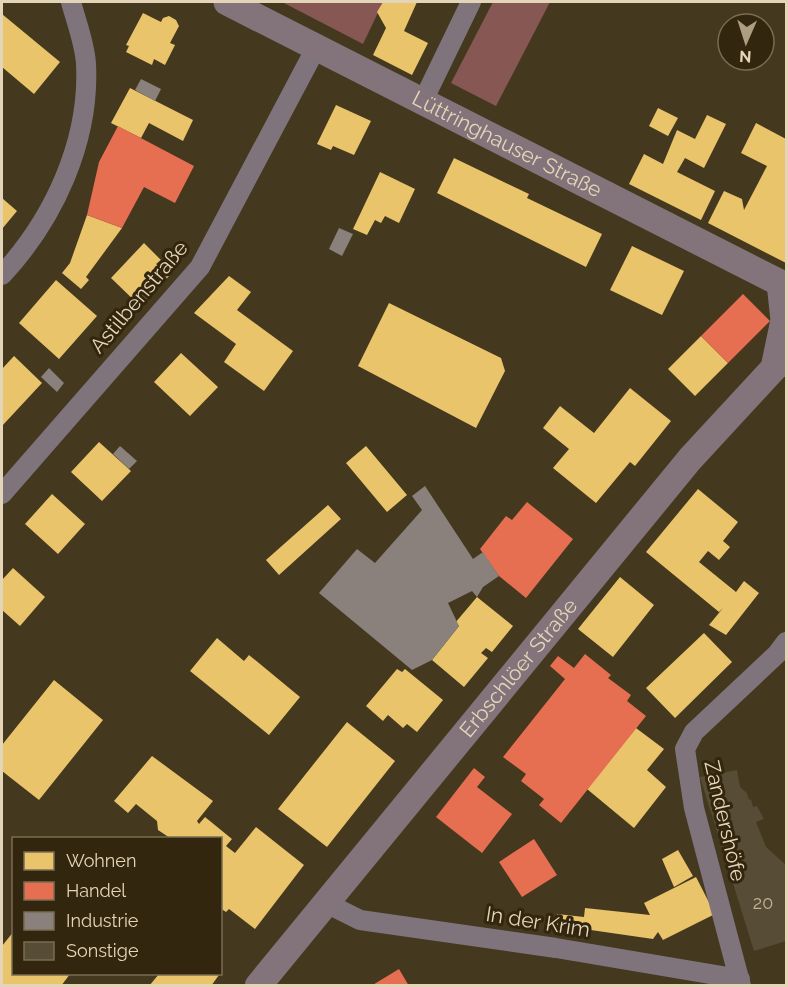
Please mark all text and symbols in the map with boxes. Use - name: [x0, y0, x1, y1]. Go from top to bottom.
- north arrow: [716, 12, 776, 72]
- text: N: [739, 47, 752, 66]
- street label: Lüttringhauser Straße: [408, 85, 606, 202]
- street label: Astilbenstraße: [84, 235, 193, 358]
- street label: Erbschlöer Straße: [454, 593, 582, 742]
- street label: Zandershöfe: [699, 758, 752, 884]
- legend: [12, 837, 222, 975]
- text: Wohnen: [66, 850, 136, 871]
- text: Handel: [66, 880, 126, 901]
- house number: 20: [753, 892, 773, 913]
- street label: In der Krim: [484, 901, 592, 942]
- text: Industrie: [66, 910, 139, 931]
- text: Sonstige: [66, 940, 139, 961]

